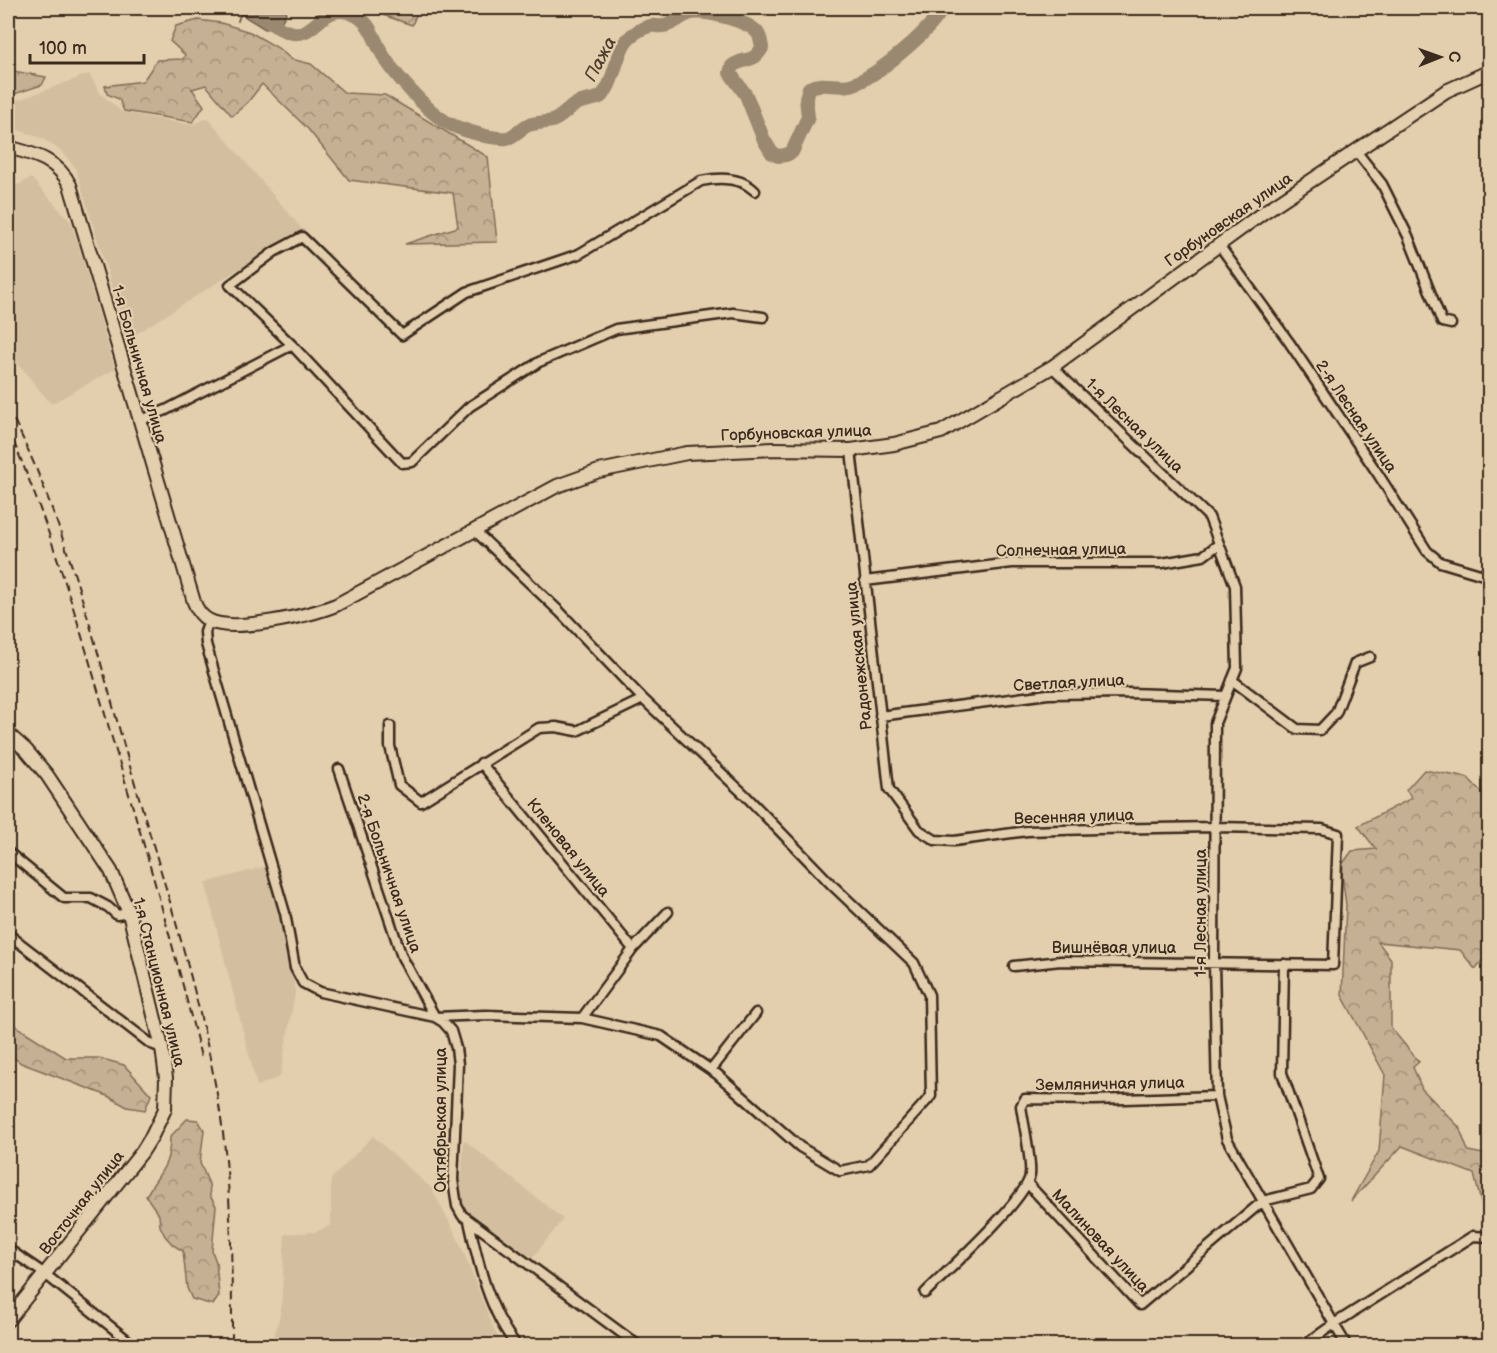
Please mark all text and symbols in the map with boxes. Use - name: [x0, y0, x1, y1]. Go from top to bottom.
- scale bar: [30, 27, 144, 65]
- north arrow: [1410, 27, 1470, 87]
- water label: Пажа: [580, 33, 621, 85]
- text: 100 m: [39, 38, 87, 59]
- text: С: [1444, 51, 1463, 62]
- street label: Горбуновская улица: [1162, 169, 1297, 271]
- street label: 1-я Больничная улица: [107, 283, 170, 446]
- street label: 2-я Лесная улица: [1311, 357, 1401, 477]
- street label: 1-я Лесная улица: [1081, 375, 1187, 478]
- street label: Горбуновская улица: [720, 421, 872, 446]
- street label: Солнечная улица: [996, 540, 1127, 561]
- street label: Радонежская улица: [842, 580, 877, 731]
- street label: Светлая улица: [1013, 671, 1126, 696]
- street label: 2-я Больничная улица: [352, 791, 425, 956]
- street label: Кленовая улица: [522, 795, 614, 901]
- street label: Весенняя улица: [1014, 806, 1135, 829]
- street label: 1-я Лесная улица: [1192, 848, 1211, 977]
- street label: 1-я Станционная улица: [128, 896, 189, 1069]
- street label: Вишнёвая улица: [1052, 939, 1177, 958]
- street label: Октябрьская улица: [432, 1047, 451, 1193]
- street label: Земляничная улица: [1035, 1074, 1185, 1095]
- street label: Восточная улица: [36, 1147, 129, 1258]
- street label: Малиновая улица: [1047, 1186, 1153, 1297]

